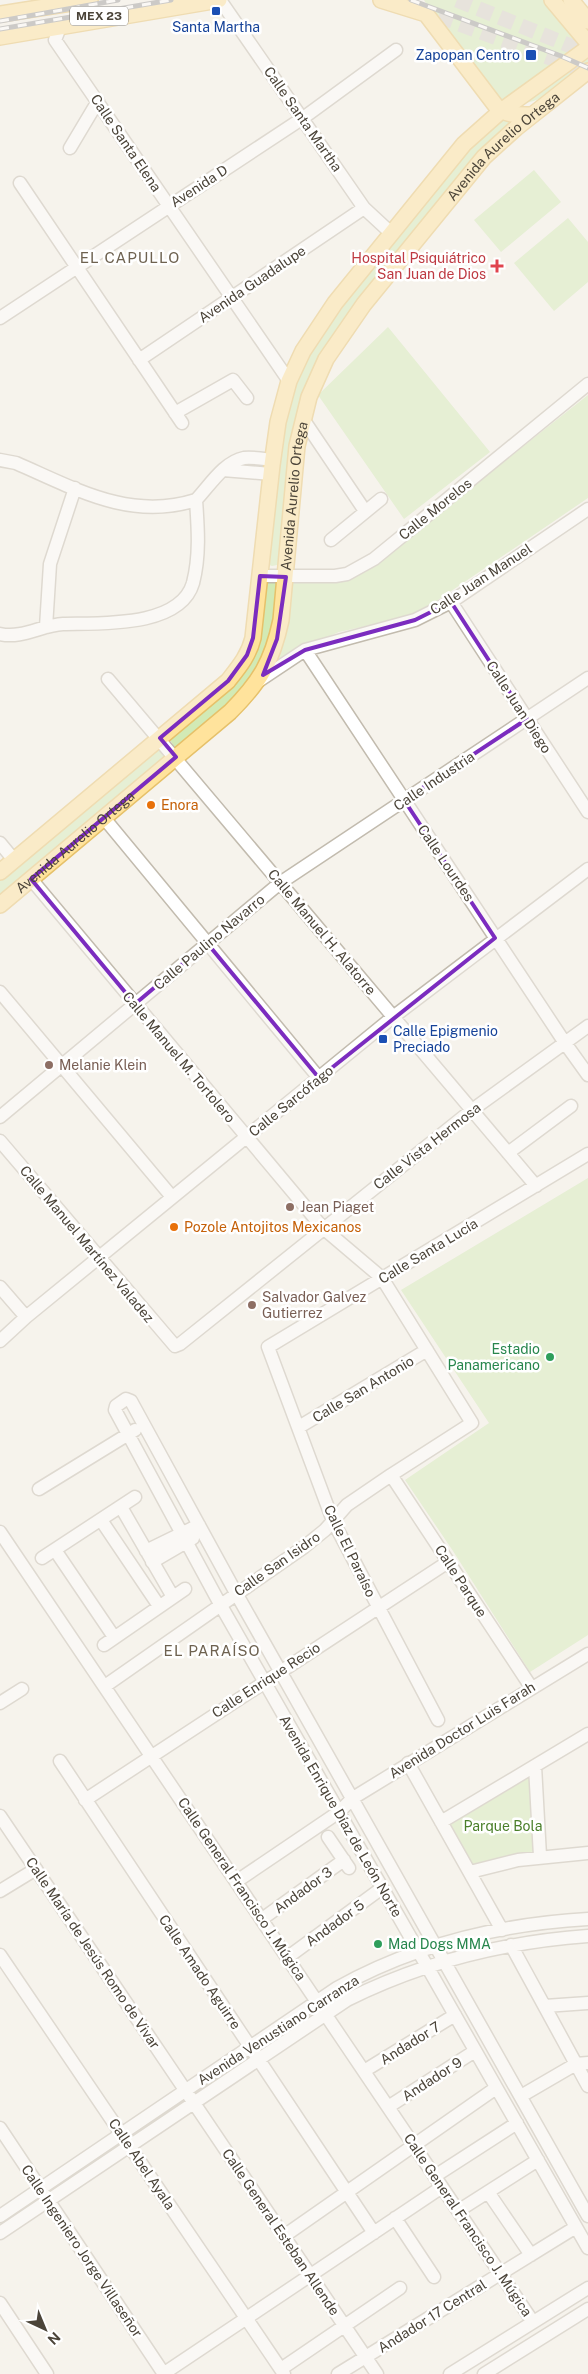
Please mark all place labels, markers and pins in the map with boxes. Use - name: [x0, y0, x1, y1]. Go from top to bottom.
- marker: Santa Martha: [210, 5, 222, 17]
- place label: Santa Martha: [172, 19, 260, 35]
- place label: Zapopan Centro: [415, 47, 520, 63]
- marker: Zapopan Centro: [524, 48, 538, 62]
- place label: Hospital Psiquiátrico San Juan de Dios: [351, 250, 486, 282]
- marker: Hospital Psiquiátrico San Juan de Dios: [490, 259, 504, 273]
- place label: Enora: [161, 797, 198, 813]
- marker: Enora: [145, 799, 157, 811]
- place label: Calle Epigmenio Preciado: [393, 1023, 498, 1055]
- marker: Calle Epigmenio Preciado: [377, 1033, 389, 1045]
- place label: Melanie Klein: [59, 1057, 147, 1073]
- marker: Melanie Klein: [43, 1059, 55, 1071]
- place label: Jean Piaget: [300, 1199, 374, 1215]
- marker: Jean Piaget: [284, 1201, 296, 1213]
- place label: Pozole Antojitos Mexicanos: [184, 1219, 361, 1235]
- marker: Pozole Antojitos Mexicanos: [168, 1221, 180, 1233]
- place label: Salvador Galvez Gutierrez: [262, 1289, 366, 1321]
- marker: Salvador Galvez Gutierrez: [246, 1299, 258, 1311]
- place label: Estadio Panamericano: [447, 1341, 540, 1373]
- marker: Estadio Panamericano: [544, 1351, 556, 1363]
- place label: Mad Dogs MMA: [388, 1936, 491, 1952]
- marker: Mad Dogs MMA: [372, 1938, 384, 1950]

